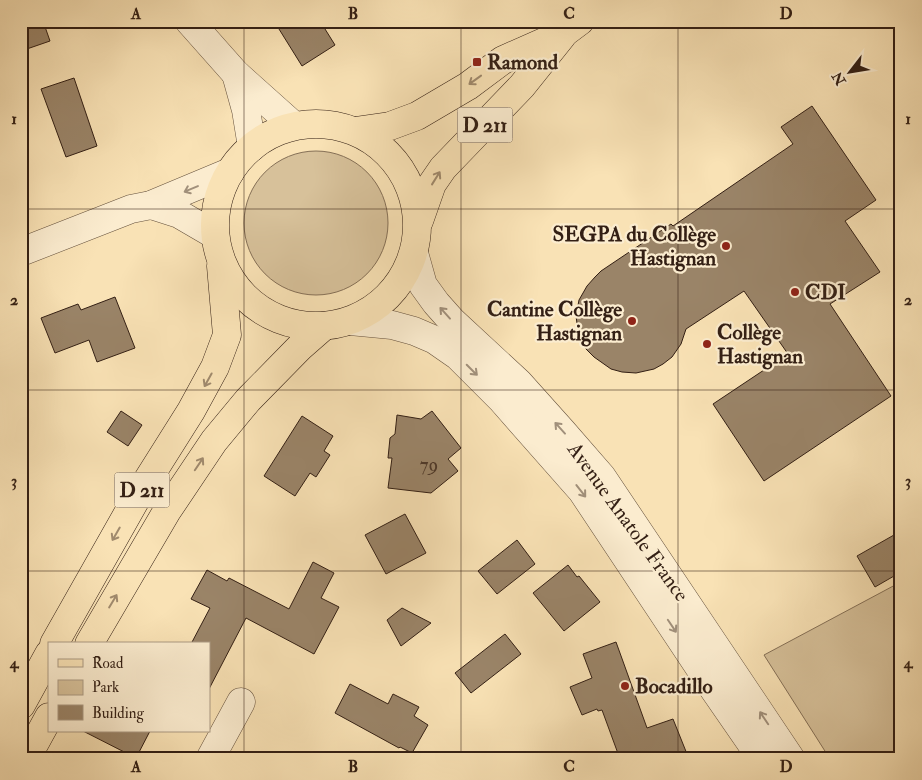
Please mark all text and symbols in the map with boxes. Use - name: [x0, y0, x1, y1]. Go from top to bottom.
- text: A: [130, 4, 142, 24]
- text: B: [348, 4, 358, 24]
- text: C: [563, 4, 575, 24]
- text: D: [779, 4, 793, 24]
- north arrow: [824, 48, 874, 98]
- place label: Ramond: [487, 49, 559, 76]
- marker: Ramond: [471, 56, 483, 68]
- text: N: [829, 68, 850, 89]
- one-way arrow: [468, 75, 482, 85]
- road number: D 211: [458, 108, 512, 142]
- text: 1: [11, 109, 17, 129]
- text: 1: [905, 109, 911, 129]
- one-way arrow: [431, 172, 441, 186]
- one-way arrow: [184, 184, 199, 194]
- place label: SEGPA du Collège Hastignan: [553, 221, 716, 272]
- marker: SEGPA du Collège Hastignan: [720, 240, 732, 252]
- place label: CDI: [805, 279, 846, 306]
- marker: CDI: [789, 286, 801, 298]
- text: 2: [10, 290, 18, 310]
- text: 2: [904, 290, 912, 310]
- place label: Cantine Collège Hastignan: [487, 296, 622, 347]
- one-way arrow: [439, 307, 451, 320]
- marker: Cantine Collège Hastignan: [626, 315, 638, 327]
- place label: Collège Hastignan: [717, 319, 803, 370]
- marker: Collège Hastignan: [701, 338, 713, 350]
- one-way arrow: [466, 364, 479, 376]
- one-way arrow: [203, 372, 213, 386]
- one-way arrow: [554, 422, 565, 435]
- street label: Avenue Anatole France: [561, 436, 695, 607]
- house number: 79: [420, 453, 438, 477]
- one-way arrow: [194, 457, 204, 471]
- text: 3: [11, 471, 17, 491]
- text: 3: [905, 471, 911, 491]
- road number: D 211: [114, 472, 170, 508]
- one-way arrow: [576, 484, 586, 498]
- one-way arrow: [111, 526, 120, 541]
- one-way arrow: [108, 595, 118, 609]
- one-way arrow: [667, 618, 677, 632]
- legend: [48, 642, 210, 732]
- text: 4: [9, 653, 20, 673]
- text: 4: [903, 653, 914, 673]
- text: Road: [92, 654, 124, 673]
- place label: Bocadillo: [635, 673, 713, 700]
- text: Park: [92, 678, 119, 697]
- marker: Bocadillo: [619, 680, 631, 692]
- text: Building: [92, 704, 144, 723]
- one-way arrow: [759, 711, 769, 725]
- text: A: [130, 757, 142, 777]
- text: B: [348, 757, 358, 777]
- text: C: [563, 757, 575, 777]
- text: D: [779, 757, 793, 777]

